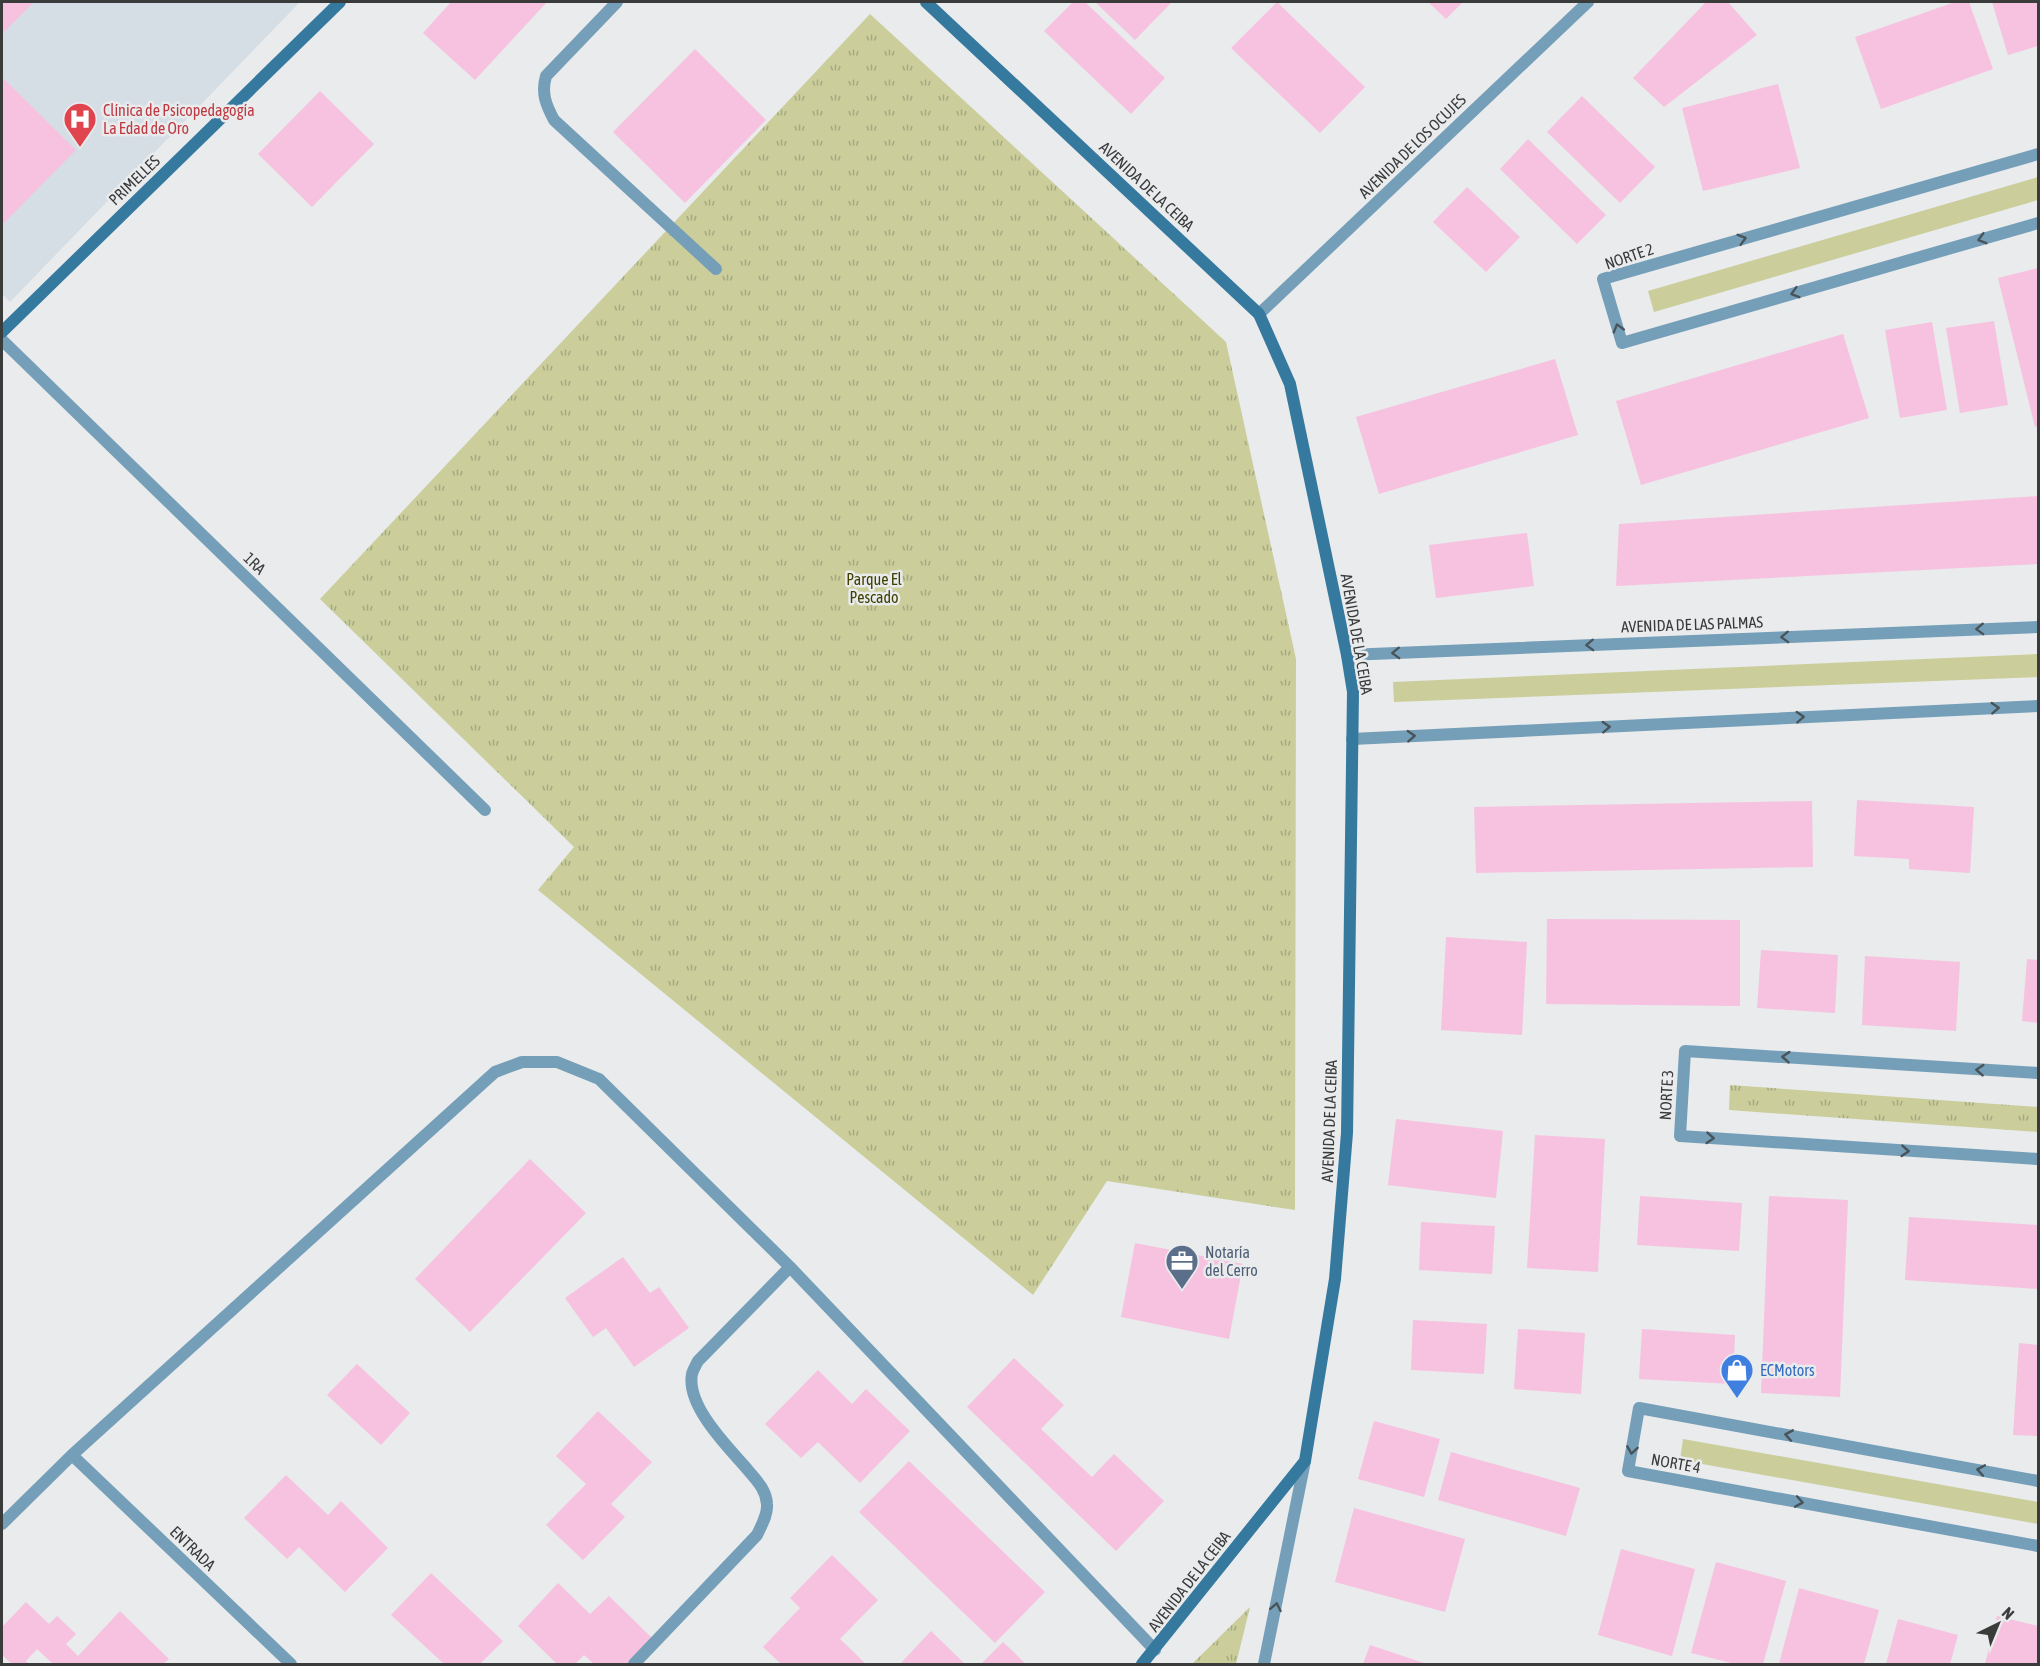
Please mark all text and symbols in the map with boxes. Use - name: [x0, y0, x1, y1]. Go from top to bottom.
- street label: AVENIDA DE LOS OCUJES: [1355, 90, 1469, 202]
- hospital icon: Clínica de Psicopedagogía La Edad de Oro: [62, 101, 98, 148]
- place label: Clínica de Psicopedagogía La Edad de Oro: [103, 101, 255, 137]
- street label: AVENIDA DE LA CEIBA: [1096, 138, 1198, 234]
- street label: PRIMELLES: [105, 151, 163, 208]
- one-way arrow: [1977, 232, 1988, 244]
- one-way arrow: [1736, 234, 1746, 246]
- street label: NORTE 2: [1602, 239, 1656, 273]
- one-way arrow: [1790, 286, 1801, 298]
- one-way arrow: [1613, 323, 1625, 334]
- street label: 1RA: [240, 548, 270, 578]
- park label: Parque El Pescado: [846, 570, 903, 606]
- street label: AVENIDA DE LA CEIBA: [1338, 572, 1377, 696]
- street label: AVENIDA DE LAS PALMAS: [1621, 613, 1764, 635]
- one-way arrow: [1976, 623, 1985, 636]
- one-way arrow: [1781, 631, 1790, 644]
- one-way arrow: [1586, 639, 1595, 651]
- one-way arrow: [1391, 646, 1400, 659]
- one-way arrow: [1991, 702, 2000, 715]
- one-way arrow: [1796, 711, 1805, 724]
- one-way arrow: [1601, 720, 1610, 733]
- one-way arrow: [1406, 729, 1415, 742]
- one-way arrow: [1781, 1051, 1790, 1064]
- street label: AVENIDA DE LA CEIBA: [1318, 1059, 1340, 1182]
- one-way arrow: [1976, 1063, 1985, 1076]
- street label: NORTE 3: [1656, 1069, 1676, 1121]
- one-way arrow: [1706, 1132, 1715, 1145]
- one-way arrow: [1900, 1144, 1909, 1157]
- office icon: Notaría del Cerro: [1164, 1243, 1200, 1290]
- place label: Notaría del Cerro: [1205, 1243, 1258, 1279]
- shop icon: ECMotors: [1719, 1352, 1755, 1399]
- place label: ECMotors: [1760, 1361, 1815, 1379]
- one-way arrow: [1784, 1429, 1794, 1442]
- one-way arrow: [1626, 1445, 1638, 1454]
- street label: NORTE 4: [1650, 1450, 1702, 1476]
- one-way arrow: [1976, 1464, 1986, 1477]
- one-way arrow: [1793, 1495, 1803, 1508]
- street label: ENTRADA: [167, 1522, 219, 1574]
- street label: AVENIDA DE LA CEIBA: [1144, 1527, 1234, 1635]
- north arrow: [1968, 1594, 2028, 1654]
- one-way arrow: [1268, 1602, 1281, 1612]
- text: N: [1999, 1603, 2018, 1623]

